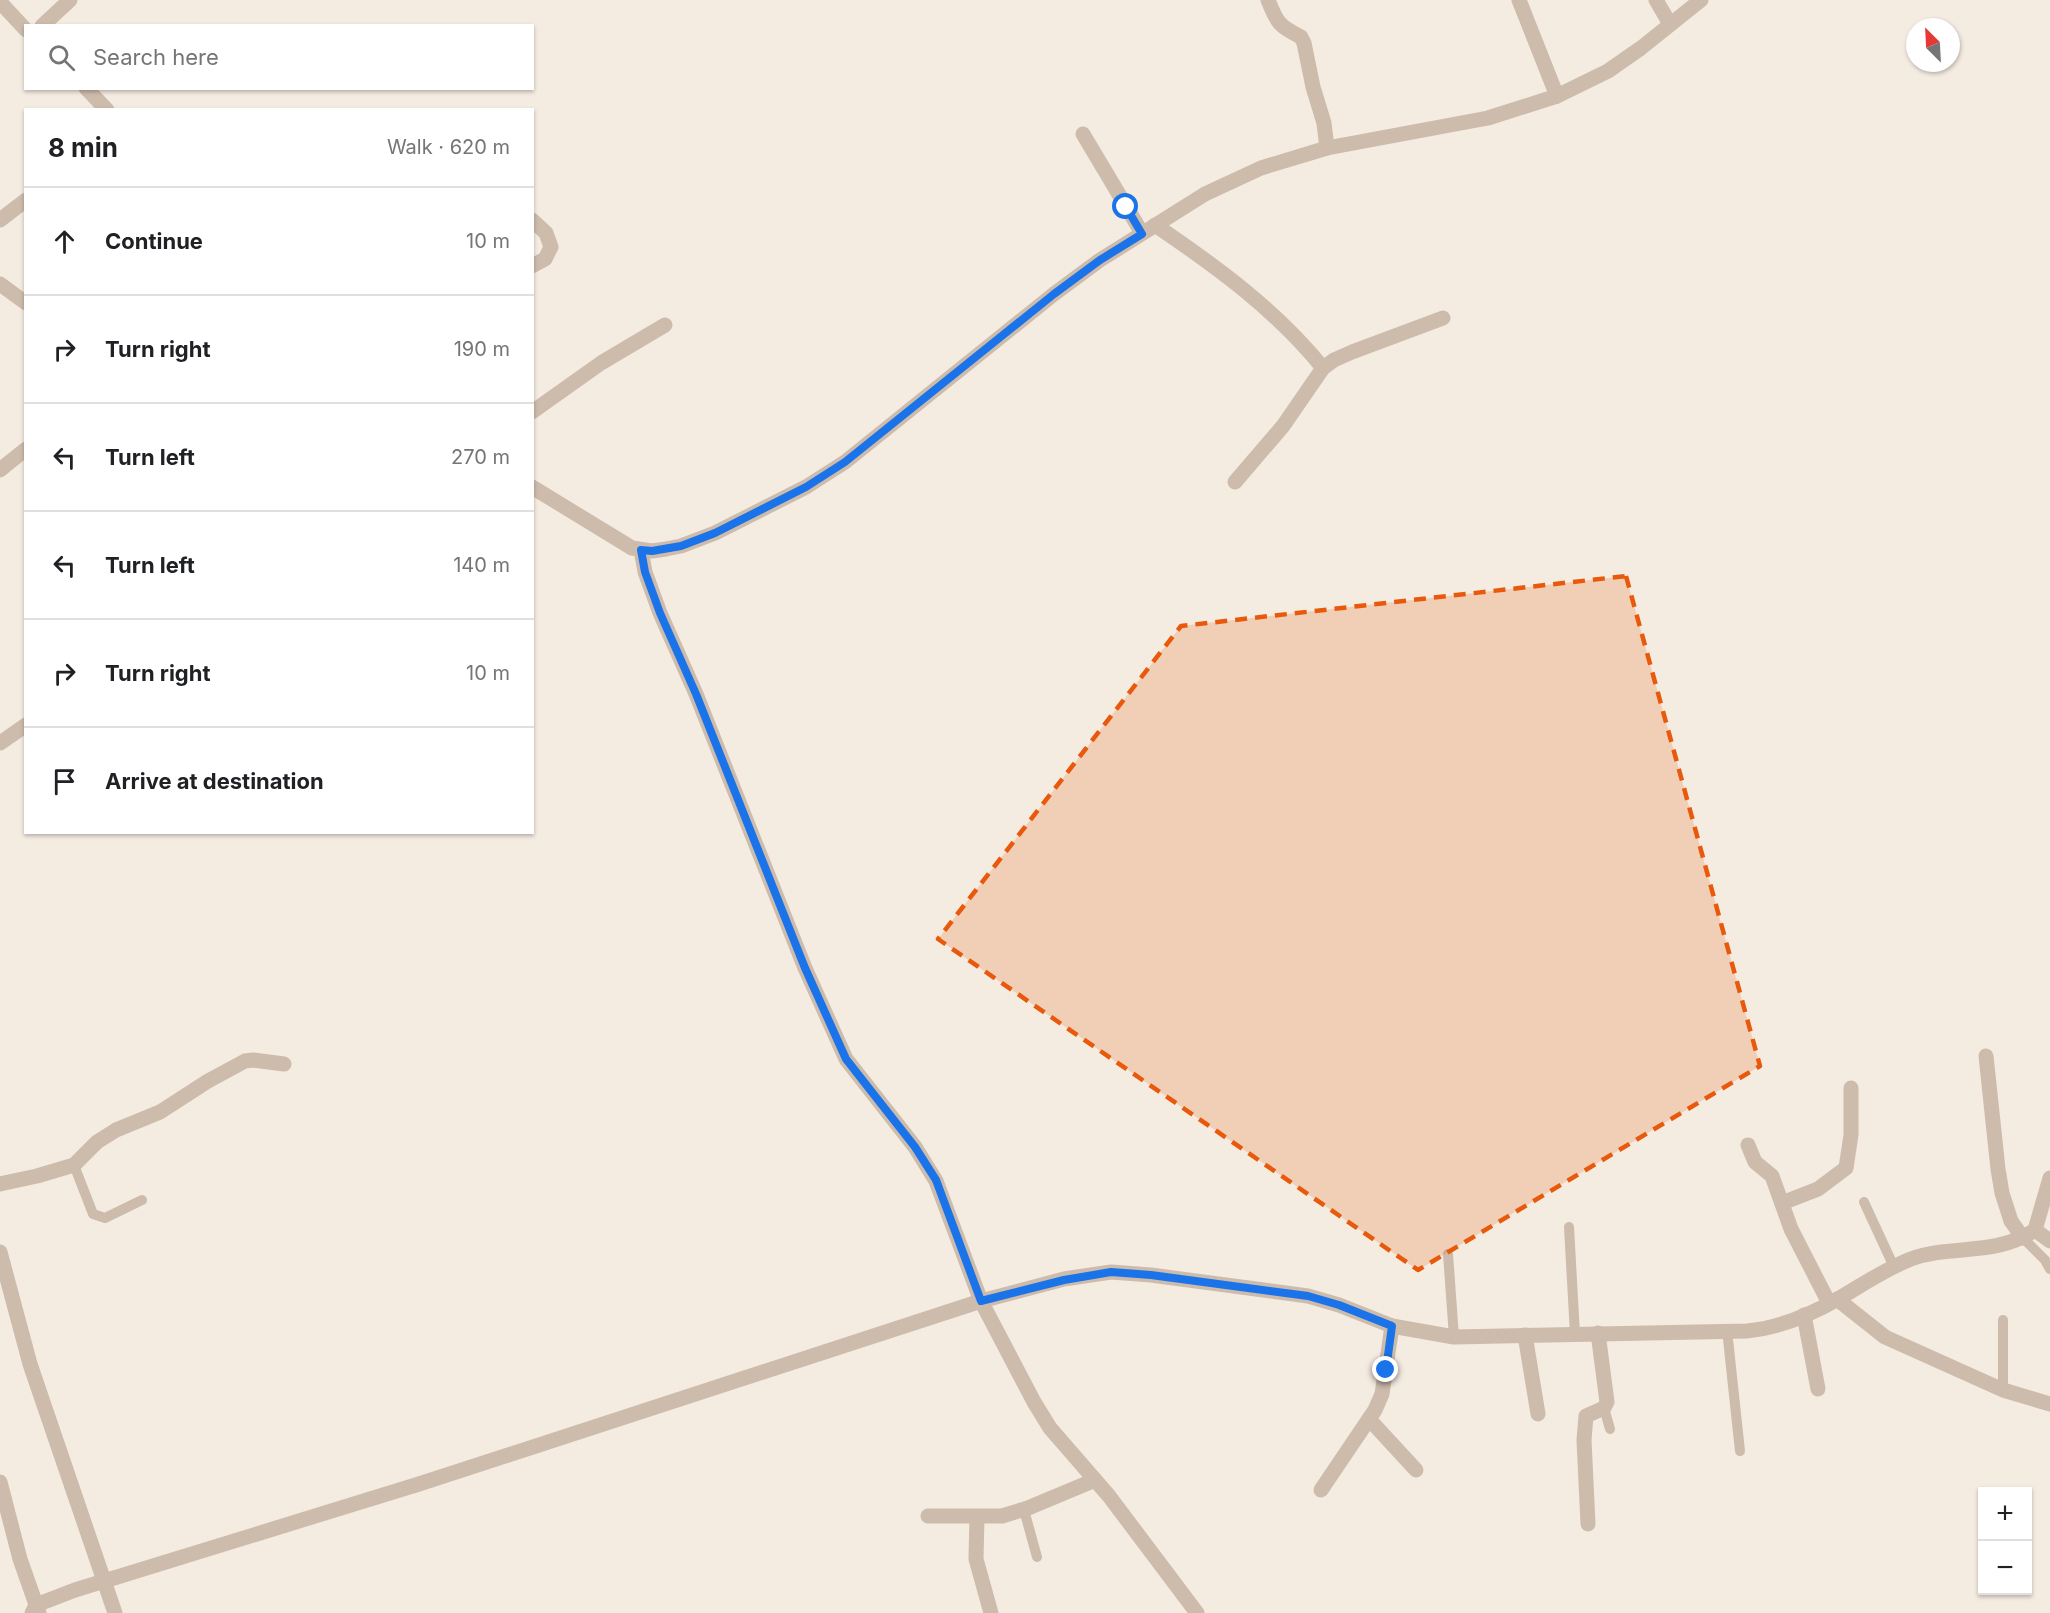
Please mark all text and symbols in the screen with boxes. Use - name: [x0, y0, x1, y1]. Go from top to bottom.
- north arrow: [1906, 18, 1960, 72]
- search box: [24, 24, 534, 90]
- icon: search: [45, 41, 78, 74]
- text: Search here: [93, 44, 219, 70]
- text: 8 min: [48, 132, 118, 163]
- text: Walk · 620 m: [387, 135, 510, 159]
- route start: [1112, 193, 1138, 219]
- icon: ahead: [48, 225, 81, 258]
- text: Continue: [105, 228, 203, 254]
- text: 10 m: [466, 229, 510, 253]
- icon: right: [48, 333, 81, 366]
- text: Turn right: [105, 336, 211, 362]
- text: 190 m: [454, 337, 510, 361]
- icon: left: [48, 441, 81, 474]
- text: Turn left: [105, 444, 195, 470]
- text: 270 m: [451, 445, 510, 469]
- icon: left: [48, 549, 81, 582]
- text: Turn left: [105, 552, 195, 578]
- text: 140 m: [453, 553, 510, 577]
- icon: right: [48, 657, 81, 690]
- text: Turn right: [105, 660, 211, 686]
- text: 10 m: [466, 661, 510, 685]
- icon: arrive: [48, 765, 81, 798]
- text: Arrive at destination: [105, 768, 324, 794]
- route end: [1372, 1356, 1398, 1382]
- map controls: [1978, 1487, 2032, 1595]
- button: +: [1978, 1487, 2032, 1541]
- button: −: [1978, 1541, 2032, 1595]

